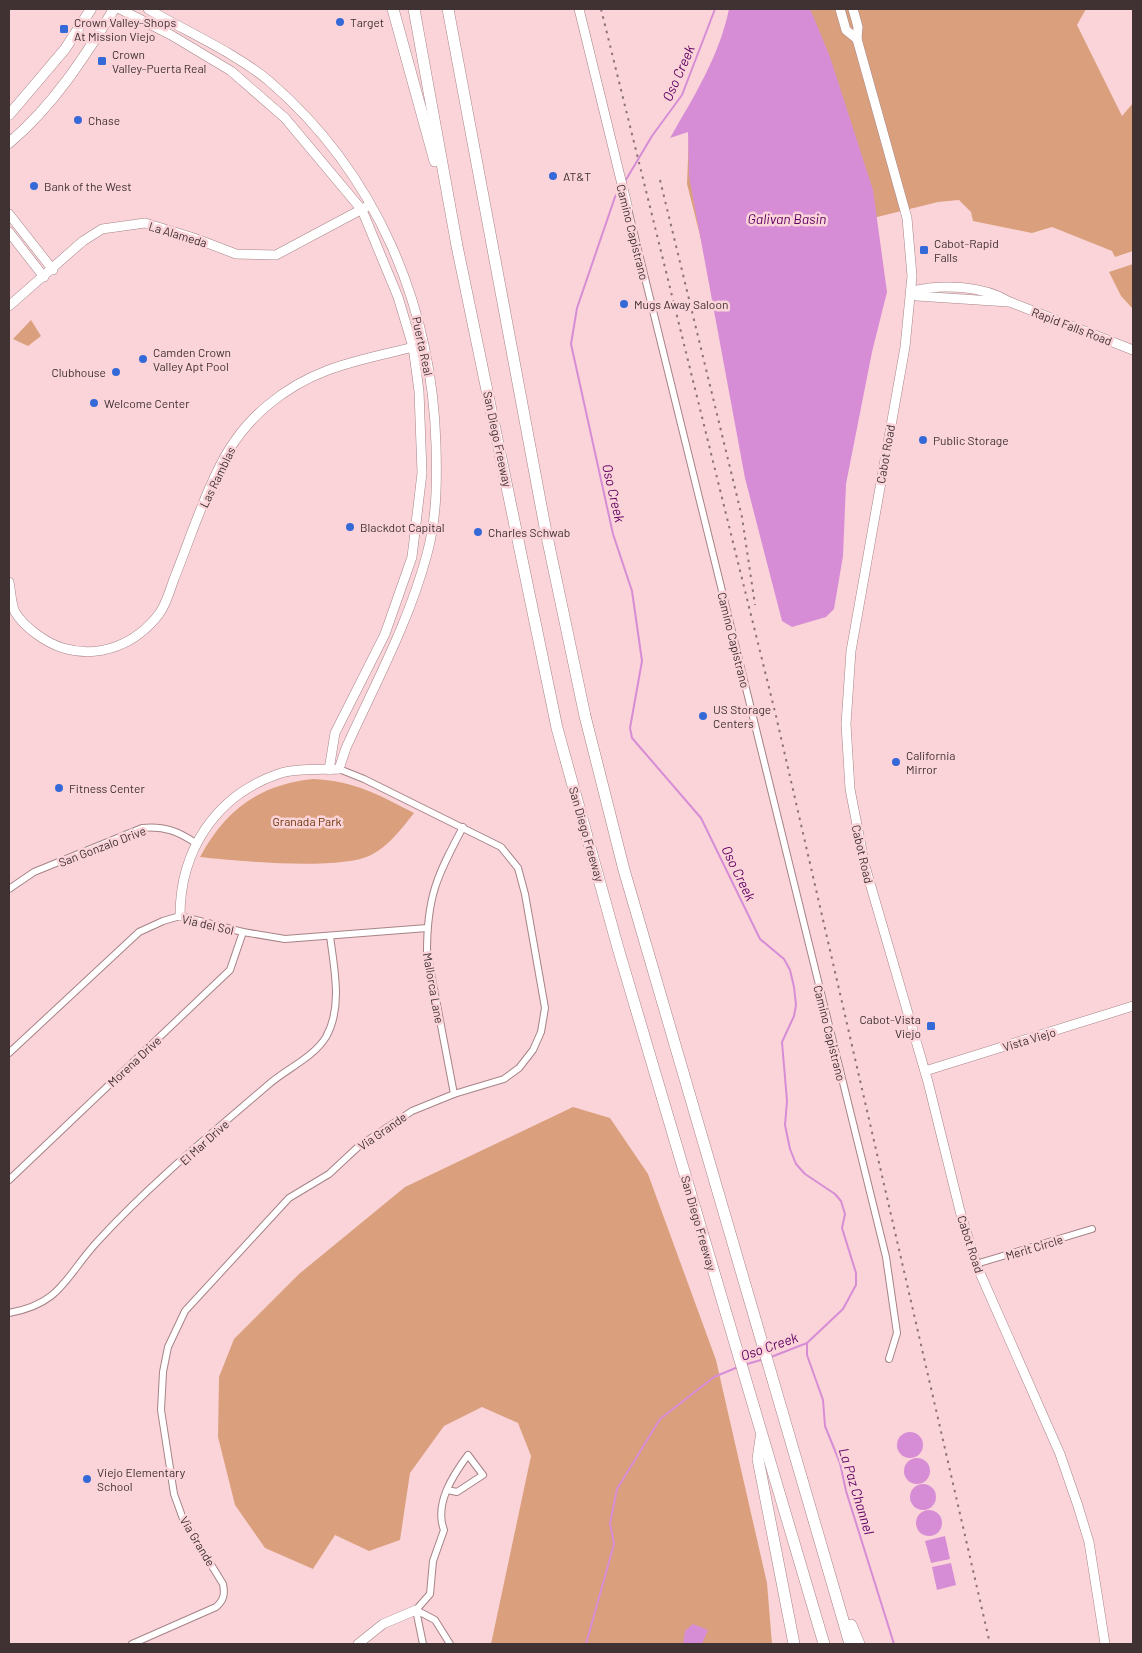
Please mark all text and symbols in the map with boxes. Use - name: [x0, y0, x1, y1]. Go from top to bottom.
- place label: Crown Valley-Shops At Mission Viejo: [74, 15, 176, 43]
- place label: Target: [350, 15, 384, 29]
- marker: Target: [334, 16, 346, 28]
- marker: Crown Valley-Shops At Mission Viejo: [58, 23, 70, 35]
- water label: Oso Creek: [658, 42, 698, 104]
- place label: Crown Valley-Puerta Real: [112, 47, 206, 75]
- marker: Crown Valley-Puerta Real: [96, 55, 108, 67]
- place label: Chase: [88, 113, 120, 127]
- marker: Chase: [72, 114, 84, 126]
- place label: AT&T: [563, 169, 591, 183]
- marker: AT&T: [547, 170, 559, 182]
- place label: Bank of the West: [44, 179, 132, 193]
- marker: Bank of the West: [28, 180, 40, 192]
- street label: Camino Capistrano: [614, 183, 652, 281]
- water label: Galivan Basin: [748, 210, 826, 227]
- street label: La Alameda: [147, 218, 209, 250]
- place label: Cabot-Rapid Falls: [934, 236, 999, 264]
- marker: Cabot-Rapid Falls: [918, 244, 930, 256]
- place label: Mugs Away Saloon: [634, 297, 728, 311]
- marker: Mugs Away Saloon: [618, 298, 630, 310]
- street label: Rapid Falls Road: [1030, 304, 1114, 348]
- street label: Puerta Real: [410, 315, 436, 377]
- place label: Camden Crown Valley Apt Pool: [153, 345, 231, 373]
- marker: Camden Crown Valley Apt Pool: [137, 353, 149, 365]
- place label: Clubhouse: [51, 365, 106, 379]
- marker: Clubhouse: [110, 366, 122, 378]
- street label: San Diego Freeway: [481, 390, 515, 489]
- place label: Welcome Center: [104, 396, 190, 410]
- marker: Welcome Center: [88, 397, 100, 409]
- street label: Cabot Road: [873, 423, 897, 485]
- place label: Public Storage: [933, 433, 1009, 447]
- marker: Public Storage: [917, 434, 929, 446]
- street label: Las Ramblas: [196, 444, 238, 510]
- water label: Oso Creek: [599, 462, 629, 524]
- place label: Blackdot Capital: [360, 520, 445, 534]
- marker: Blackdot Capital: [344, 521, 356, 533]
- place label: Charles Schwab: [488, 525, 570, 539]
- marker: Charles Schwab: [472, 526, 484, 538]
- street label: Camino Capistrano: [715, 591, 753, 689]
- place label: US Storage Centers: [713, 702, 771, 730]
- marker: US Storage Centers: [697, 710, 709, 722]
- place label: California Mirror: [906, 748, 955, 776]
- marker: California Mirror: [890, 756, 902, 768]
- place label: Fitness Center: [69, 781, 145, 795]
- marker: Fitness Center: [53, 782, 65, 794]
- street label: San Diego Freeway: [567, 785, 607, 883]
- park label: Granada Park: [272, 814, 342, 828]
- street label: San Gonzalo Drive: [56, 823, 148, 869]
- street label: Cabot Road: [849, 823, 877, 885]
- water label: Oso Creek: [718, 843, 760, 904]
- street label: Via del Sol: [181, 911, 235, 937]
- street label: Mallorca Lane: [421, 952, 447, 1024]
- street label: Camino Capistrano: [811, 984, 849, 1082]
- place label: Cabot-Vista Viejo: [859, 1012, 921, 1040]
- marker: Cabot-Vista Viejo: [925, 1020, 937, 1032]
- street label: Vista Viejo: [1001, 1024, 1057, 1054]
- street label: Morena Drive: [105, 1033, 163, 1089]
- street label: Via Grande: [355, 1109, 409, 1153]
- street label: El Mar Drive: [177, 1117, 231, 1167]
- street label: San Diego Freeway: [679, 1174, 719, 1272]
- street label: Cabot Road: [955, 1214, 987, 1274]
- street label: Merit Circle: [1004, 1232, 1064, 1262]
- water label: Oso Creek: [738, 1328, 800, 1364]
- water label: La Paz Channel: [836, 1446, 878, 1536]
- place label: Viejo Elementary School: [97, 1465, 186, 1493]
- marker: Viejo Elementary School: [81, 1473, 93, 1485]
- street label: Via Grande: [178, 1513, 218, 1569]

